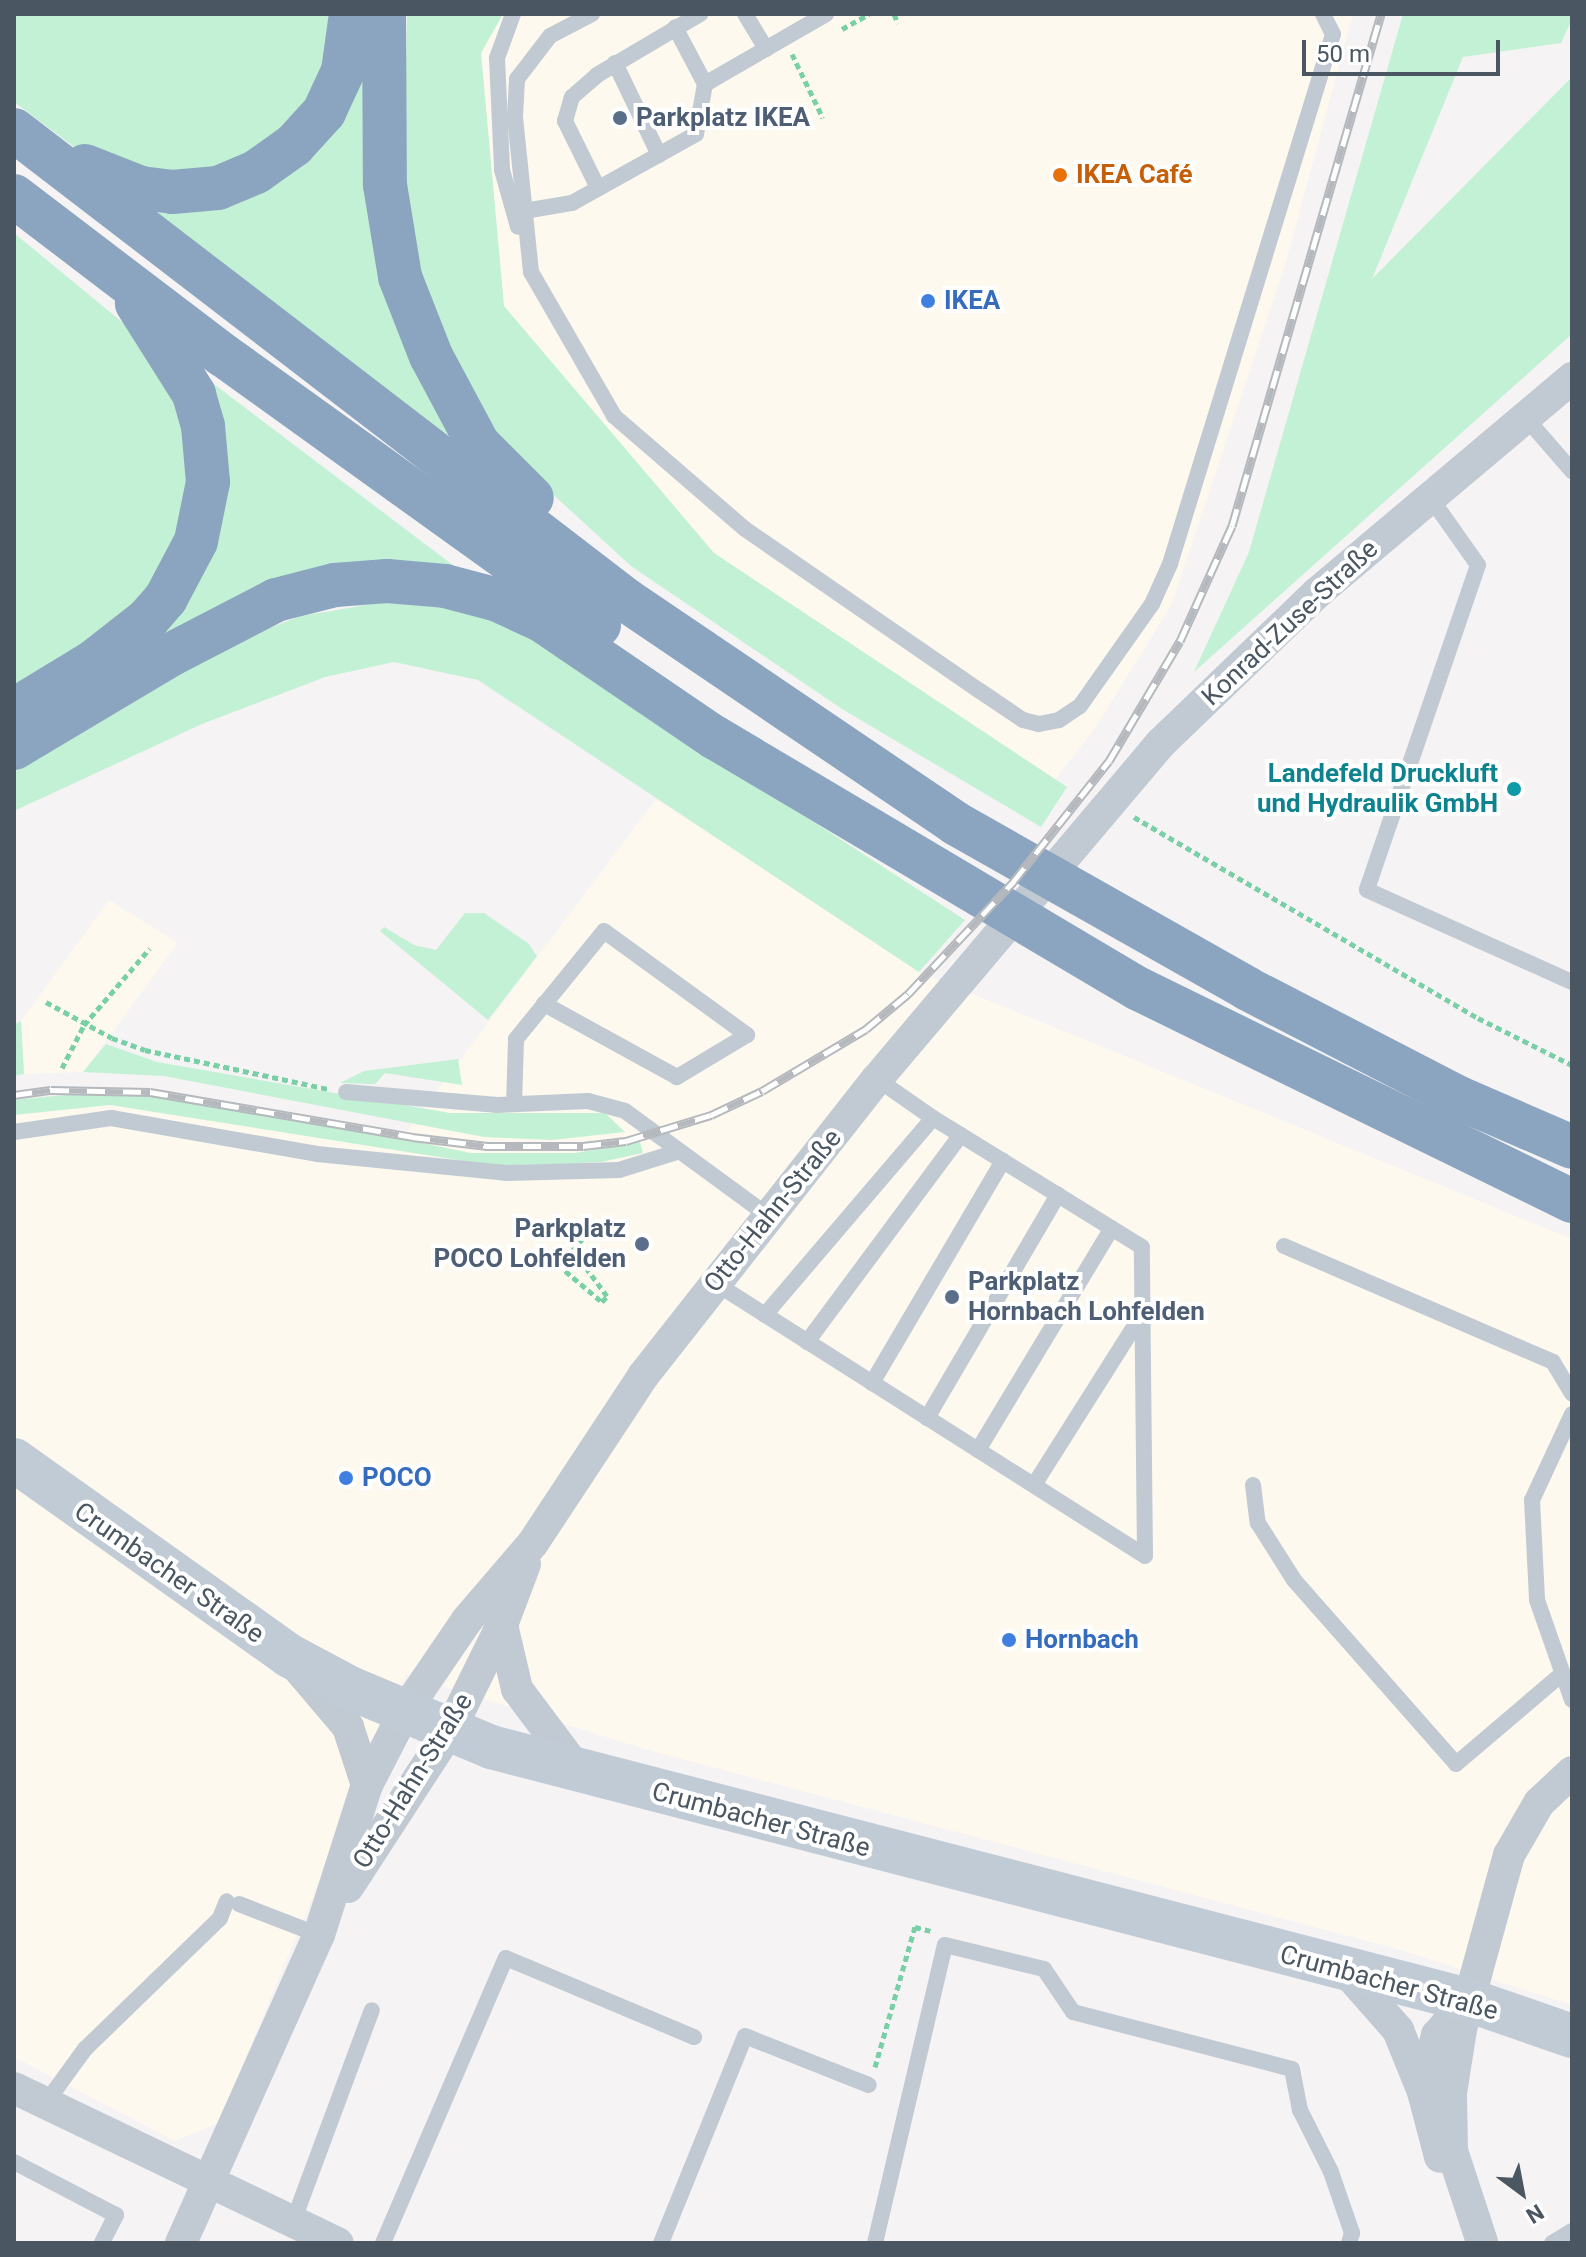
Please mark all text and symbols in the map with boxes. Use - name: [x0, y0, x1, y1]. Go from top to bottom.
- scale bar: [1306, 24, 1504, 74]
- text: 50 m: [1316, 40, 1370, 68]
- place label: Parkplatz IKEA: [636, 102, 810, 134]
- marker: Parkplatz IKEA: [611, 109, 629, 127]
- place label: IKEA Café: [1076, 159, 1193, 191]
- marker: IKEA Café: [1051, 166, 1069, 184]
- place label: IKEA: [944, 285, 1000, 317]
- marker: IKEA: [919, 292, 937, 310]
- street label: Konrad-Zuse-Straße: [1196, 533, 1384, 713]
- place label: Landefeld Druckluft und Hydraulik GmbH: [1257, 758, 1498, 820]
- marker: Landefeld Druckluft und Hydraulik GmbH: [1505, 780, 1523, 798]
- street label: Otto-Hahn-Straße: [698, 1123, 848, 1299]
- place label: Parkplatz POCO Lohfelden: [433, 1213, 626, 1274]
- marker: Parkplatz POCO Lohfelden: [633, 1235, 651, 1253]
- place label: Parkplatz Hornbach Lohfelden: [968, 1266, 1205, 1328]
- marker: Parkplatz Hornbach Lohfelden: [943, 1288, 961, 1306]
- place label: POCO: [362, 1462, 432, 1494]
- marker: POCO: [337, 1469, 355, 1487]
- street label: Crumbacher Straße: [68, 1496, 270, 1650]
- place label: Hornbach: [1025, 1624, 1139, 1656]
- marker: Hornbach: [1000, 1631, 1018, 1649]
- street label: Otto-Hahn-Straße: [347, 1688, 479, 1874]
- street label: Crumbacher Straße: [649, 1776, 873, 1864]
- street label: Crumbacher Straße: [1277, 1939, 1501, 2027]
- north arrow: [1482, 2153, 1562, 2233]
- text: N: [1522, 2199, 1548, 2228]

